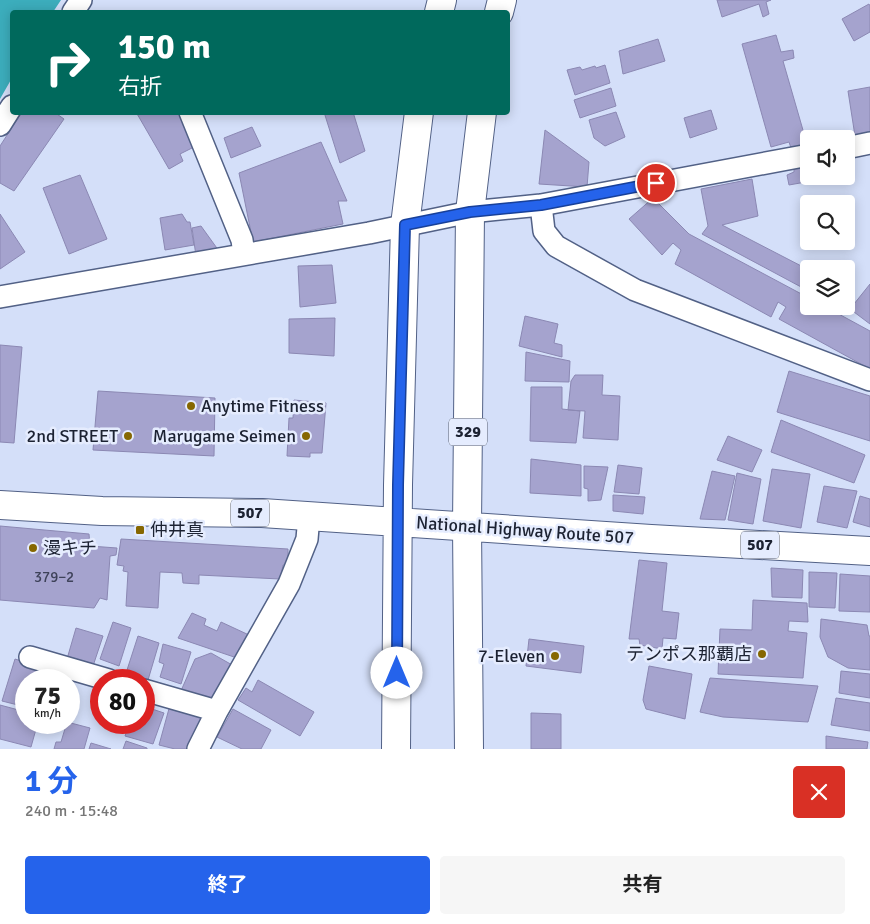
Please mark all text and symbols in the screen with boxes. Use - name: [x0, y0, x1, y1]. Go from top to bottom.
- text: 150 m: [118, 25, 211, 68]
- icon: right: [35, 30, 100, 95]
- text: 右折: [118, 73, 162, 100]
- map controls: [800, 130, 855, 315]
- button: sound: [800, 130, 855, 185]
- pin: [635, 162, 677, 204]
- icon: arrive: [642, 169, 670, 197]
- button: search: [800, 195, 855, 250]
- button: layers: [800, 260, 855, 315]
- place label: Anytime Fitness: [201, 395, 324, 417]
- marker: Anytime Fitness: [185, 400, 197, 412]
- road number: 329: [449, 418, 487, 446]
- place label: 2nd STREET: [27, 425, 118, 447]
- place label: Marugame Seimen: [153, 425, 296, 447]
- marker: 2nd STREET: [122, 430, 134, 442]
- marker: Marugame Seimen: [300, 430, 312, 442]
- road number: 507: [231, 499, 269, 526]
- street label: National Highway Route 507: [415, 511, 635, 549]
- place label: 仲井真: [150, 519, 204, 541]
- marker: 仲井真: [134, 524, 146, 536]
- road number: 507: [741, 532, 779, 558]
- place label: 漫キチ: [43, 537, 97, 559]
- marker: 漫キチ: [27, 542, 39, 554]
- house number: 379−2: [34, 568, 74, 586]
- place label: テンポス那覇店: [626, 643, 752, 665]
- place label: 7-Eleven: [478, 645, 545, 667]
- position arrow: [370, 646, 422, 698]
- marker: テンポス那覇店: [756, 648, 768, 660]
- marker: 7-Eleven: [549, 650, 561, 662]
- speed limit sign: 80: [90, 669, 155, 734]
- text: 75: [34, 680, 61, 711]
- text: km/h: [34, 706, 61, 721]
- text: 1 分: [25, 763, 78, 800]
- button: close: [793, 766, 845, 818]
- text: 240 m · 15:48: [25, 801, 118, 821]
- button: 終了: [25, 856, 430, 914]
- button: 共有: [440, 856, 845, 914]

